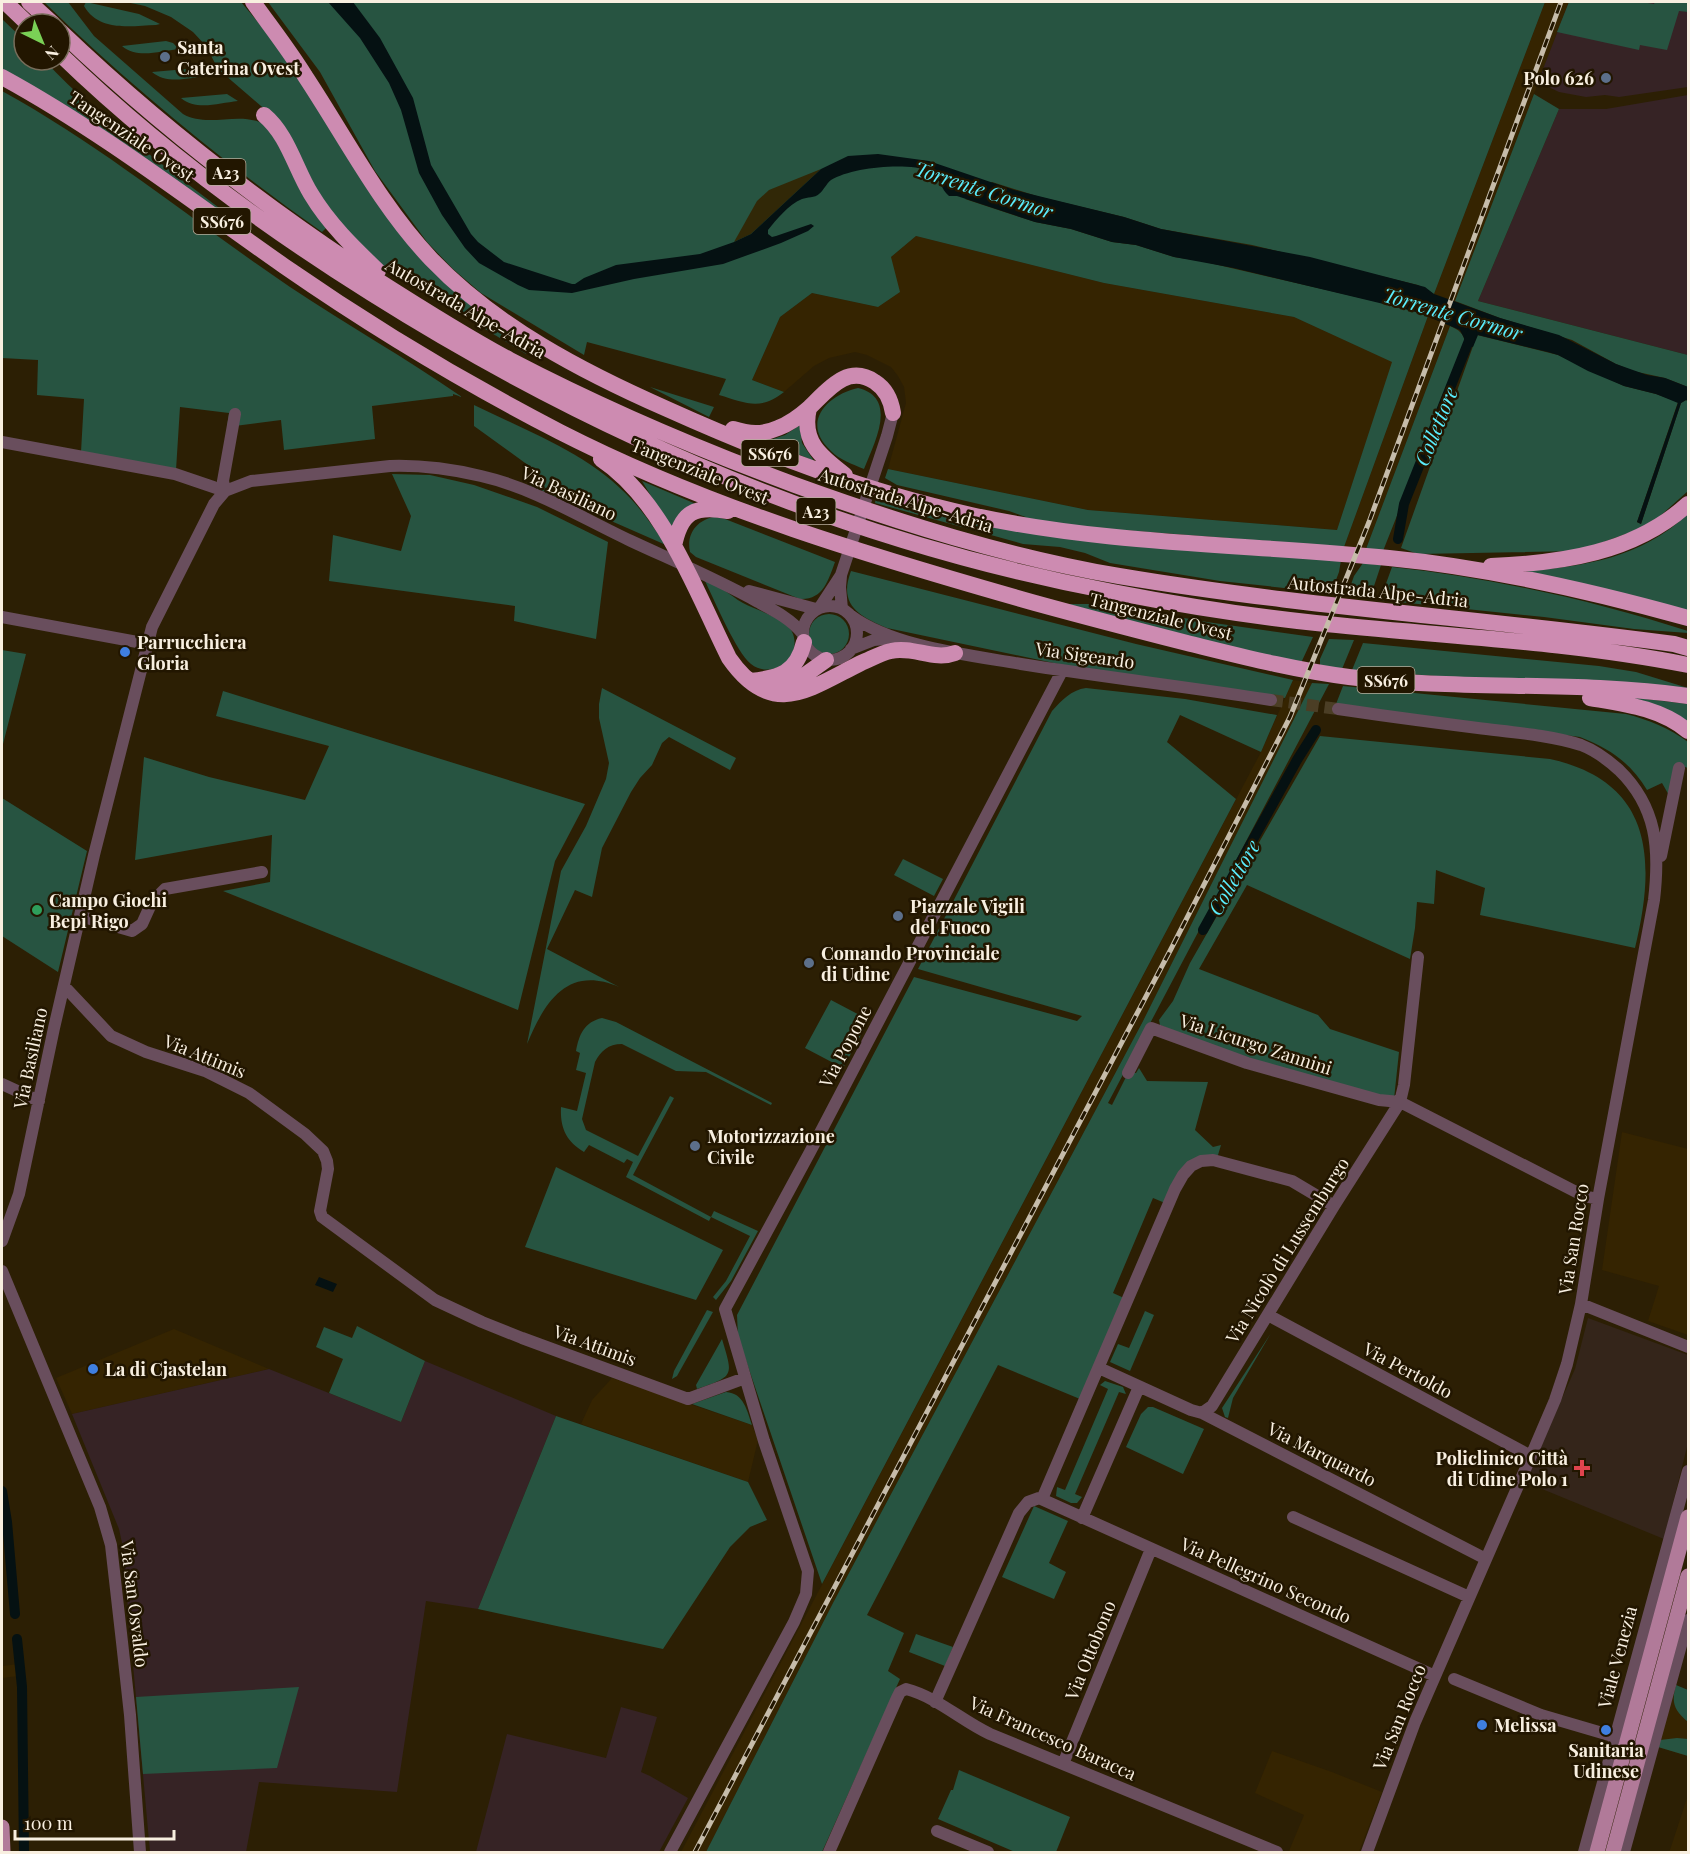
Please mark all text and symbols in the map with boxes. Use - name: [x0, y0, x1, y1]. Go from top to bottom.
- north arrow: [12, 12, 72, 72]
- place label: Santa Caterina Ovest: [177, 35, 300, 80]
- text: N: [41, 42, 64, 65]
- marker: Santa Caterina Ovest: [158, 50, 172, 64]
- place label: Polo 626: [1523, 66, 1594, 90]
- marker: Polo 626: [1599, 71, 1613, 85]
- street label: Tangenziale Ovest: [65, 85, 200, 187]
- water label: Torrente Cormor: [911, 154, 1058, 225]
- road number: A23: [206, 159, 246, 185]
- road number: SS676: [194, 208, 250, 234]
- street label: Autostrada Alpe-Adria: [381, 252, 550, 364]
- water label: Torrente Cormor: [1380, 280, 1527, 346]
- water label: Collettore: [1407, 382, 1463, 469]
- street label: Tangenziale Ovest: [628, 432, 773, 510]
- road number: SS676: [742, 440, 798, 466]
- street label: Via Basiliano: [516, 460, 621, 526]
- street label: Autostrada Alpe-Adria: [815, 462, 996, 538]
- road number: A23: [796, 498, 836, 524]
- street label: Autostrada Alpe-Adria: [1286, 569, 1469, 612]
- street label: Tangenziale Ovest: [1087, 587, 1236, 646]
- place label: Parrucchiera Gloria: [137, 630, 247, 675]
- street label: Via Sigeardo: [1033, 636, 1136, 674]
- marker: Parrucchiera Gloria: [118, 645, 132, 659]
- road number: SS676: [1358, 667, 1414, 693]
- water label: Collettore: [1201, 834, 1266, 920]
- place label: Campo Giochi Bepi Rigo: [49, 888, 167, 933]
- place label: Piazzale Vigili del Fuoco: [910, 894, 1025, 939]
- marker: Campo Giochi Bepi Rigo: [30, 903, 44, 917]
- marker: Piazzale Vigili del Fuoco: [891, 909, 905, 923]
- place label: Comando Provinciale di Udine: [821, 941, 1000, 986]
- marker: Comando Provinciale di Udine: [802, 956, 816, 970]
- street label: Via Popone: [813, 1001, 877, 1092]
- street label: Via Basiliano: [7, 1005, 52, 1112]
- street label: Via Licurgo Zannini: [1176, 1008, 1335, 1080]
- street label: Via Attimis: [159, 1028, 250, 1083]
- place label: Motorizzazione Civile: [707, 1124, 835, 1169]
- marker: Motorizzazione Civile: [688, 1139, 702, 1153]
- street label: Via Nicolò di Lussemburgo: [1219, 1152, 1354, 1348]
- street label: Via San Rocco: [1552, 1182, 1594, 1297]
- street label: Via Attimis: [549, 1319, 640, 1371]
- street label: Via Pertoldo: [1358, 1336, 1457, 1404]
- place label: La di Cjastelan: [105, 1357, 227, 1381]
- marker: La di Cjastelan: [86, 1362, 100, 1376]
- street label: Via Marquardo: [1263, 1416, 1381, 1492]
- place label: Policlinico Città di Udine Polo 1: [1435, 1446, 1569, 1491]
- marker: Policlinico Città di Udine Polo 1: [1573, 1459, 1591, 1477]
- street label: Via Pellegrino Secondo: [1176, 1531, 1355, 1629]
- street label: Via San Osvaldo: [115, 1538, 155, 1669]
- street label: Via Ottobono: [1059, 1597, 1121, 1704]
- street label: Viale Venezia: [1592, 1603, 1642, 1712]
- street label: Via San Rocco: [1366, 1660, 1431, 1774]
- street label: Via Francesco Baracca: [965, 1690, 1140, 1786]
- place label: Melissa: [1494, 1713, 1557, 1737]
- marker: Melissa: [1475, 1718, 1489, 1732]
- marker: Sanitaria Udinese: [1599, 1723, 1613, 1737]
- place label: Sanitaria Udinese: [1568, 1738, 1644, 1783]
- scale bar: [15, 1803, 174, 1841]
- text: 100 m: [24, 1811, 73, 1835]

